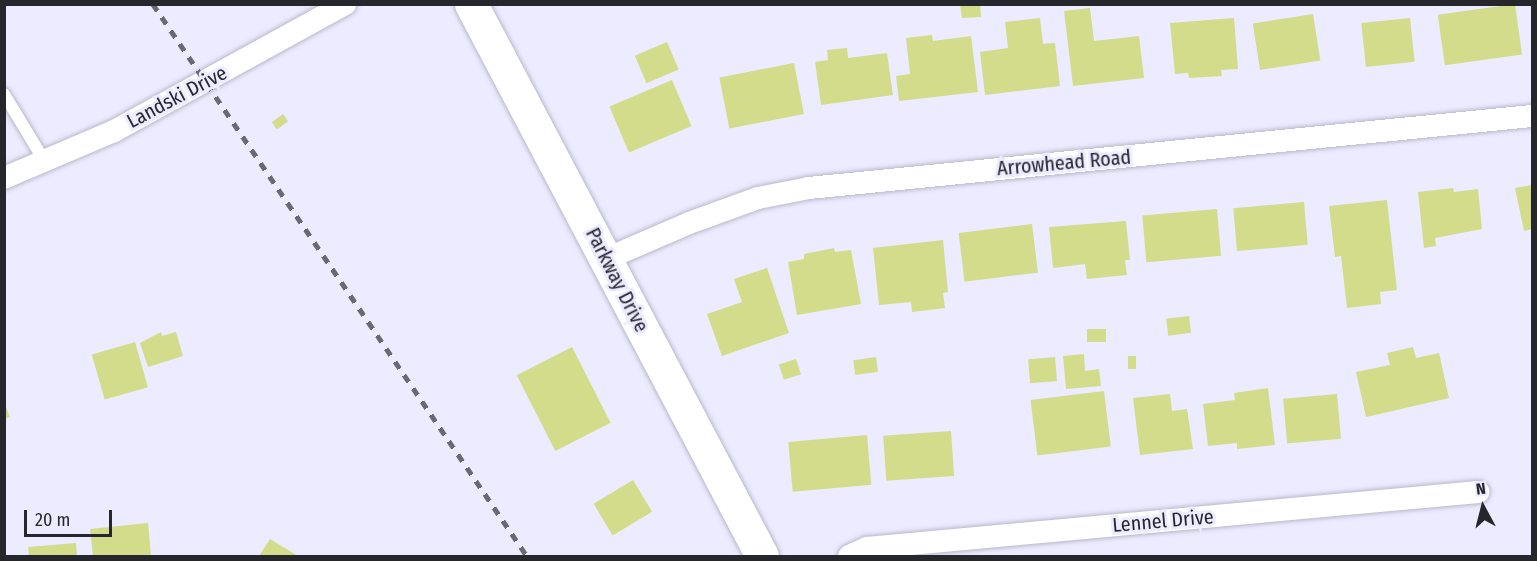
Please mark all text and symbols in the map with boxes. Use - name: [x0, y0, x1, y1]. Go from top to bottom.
- street label: Landski Drive: [123, 61, 231, 133]
- street label: Arrowhead Road: [996, 145, 1132, 181]
- street label: Parkway Drive: [580, 224, 654, 336]
- north arrow: [1453, 477, 1513, 537]
- text: N: [1475, 479, 1487, 499]
- scale bar: [27, 498, 116, 536]
- street label: Lennel Drive: [1111, 505, 1215, 537]
- text: 20 m: [35, 509, 70, 531]

